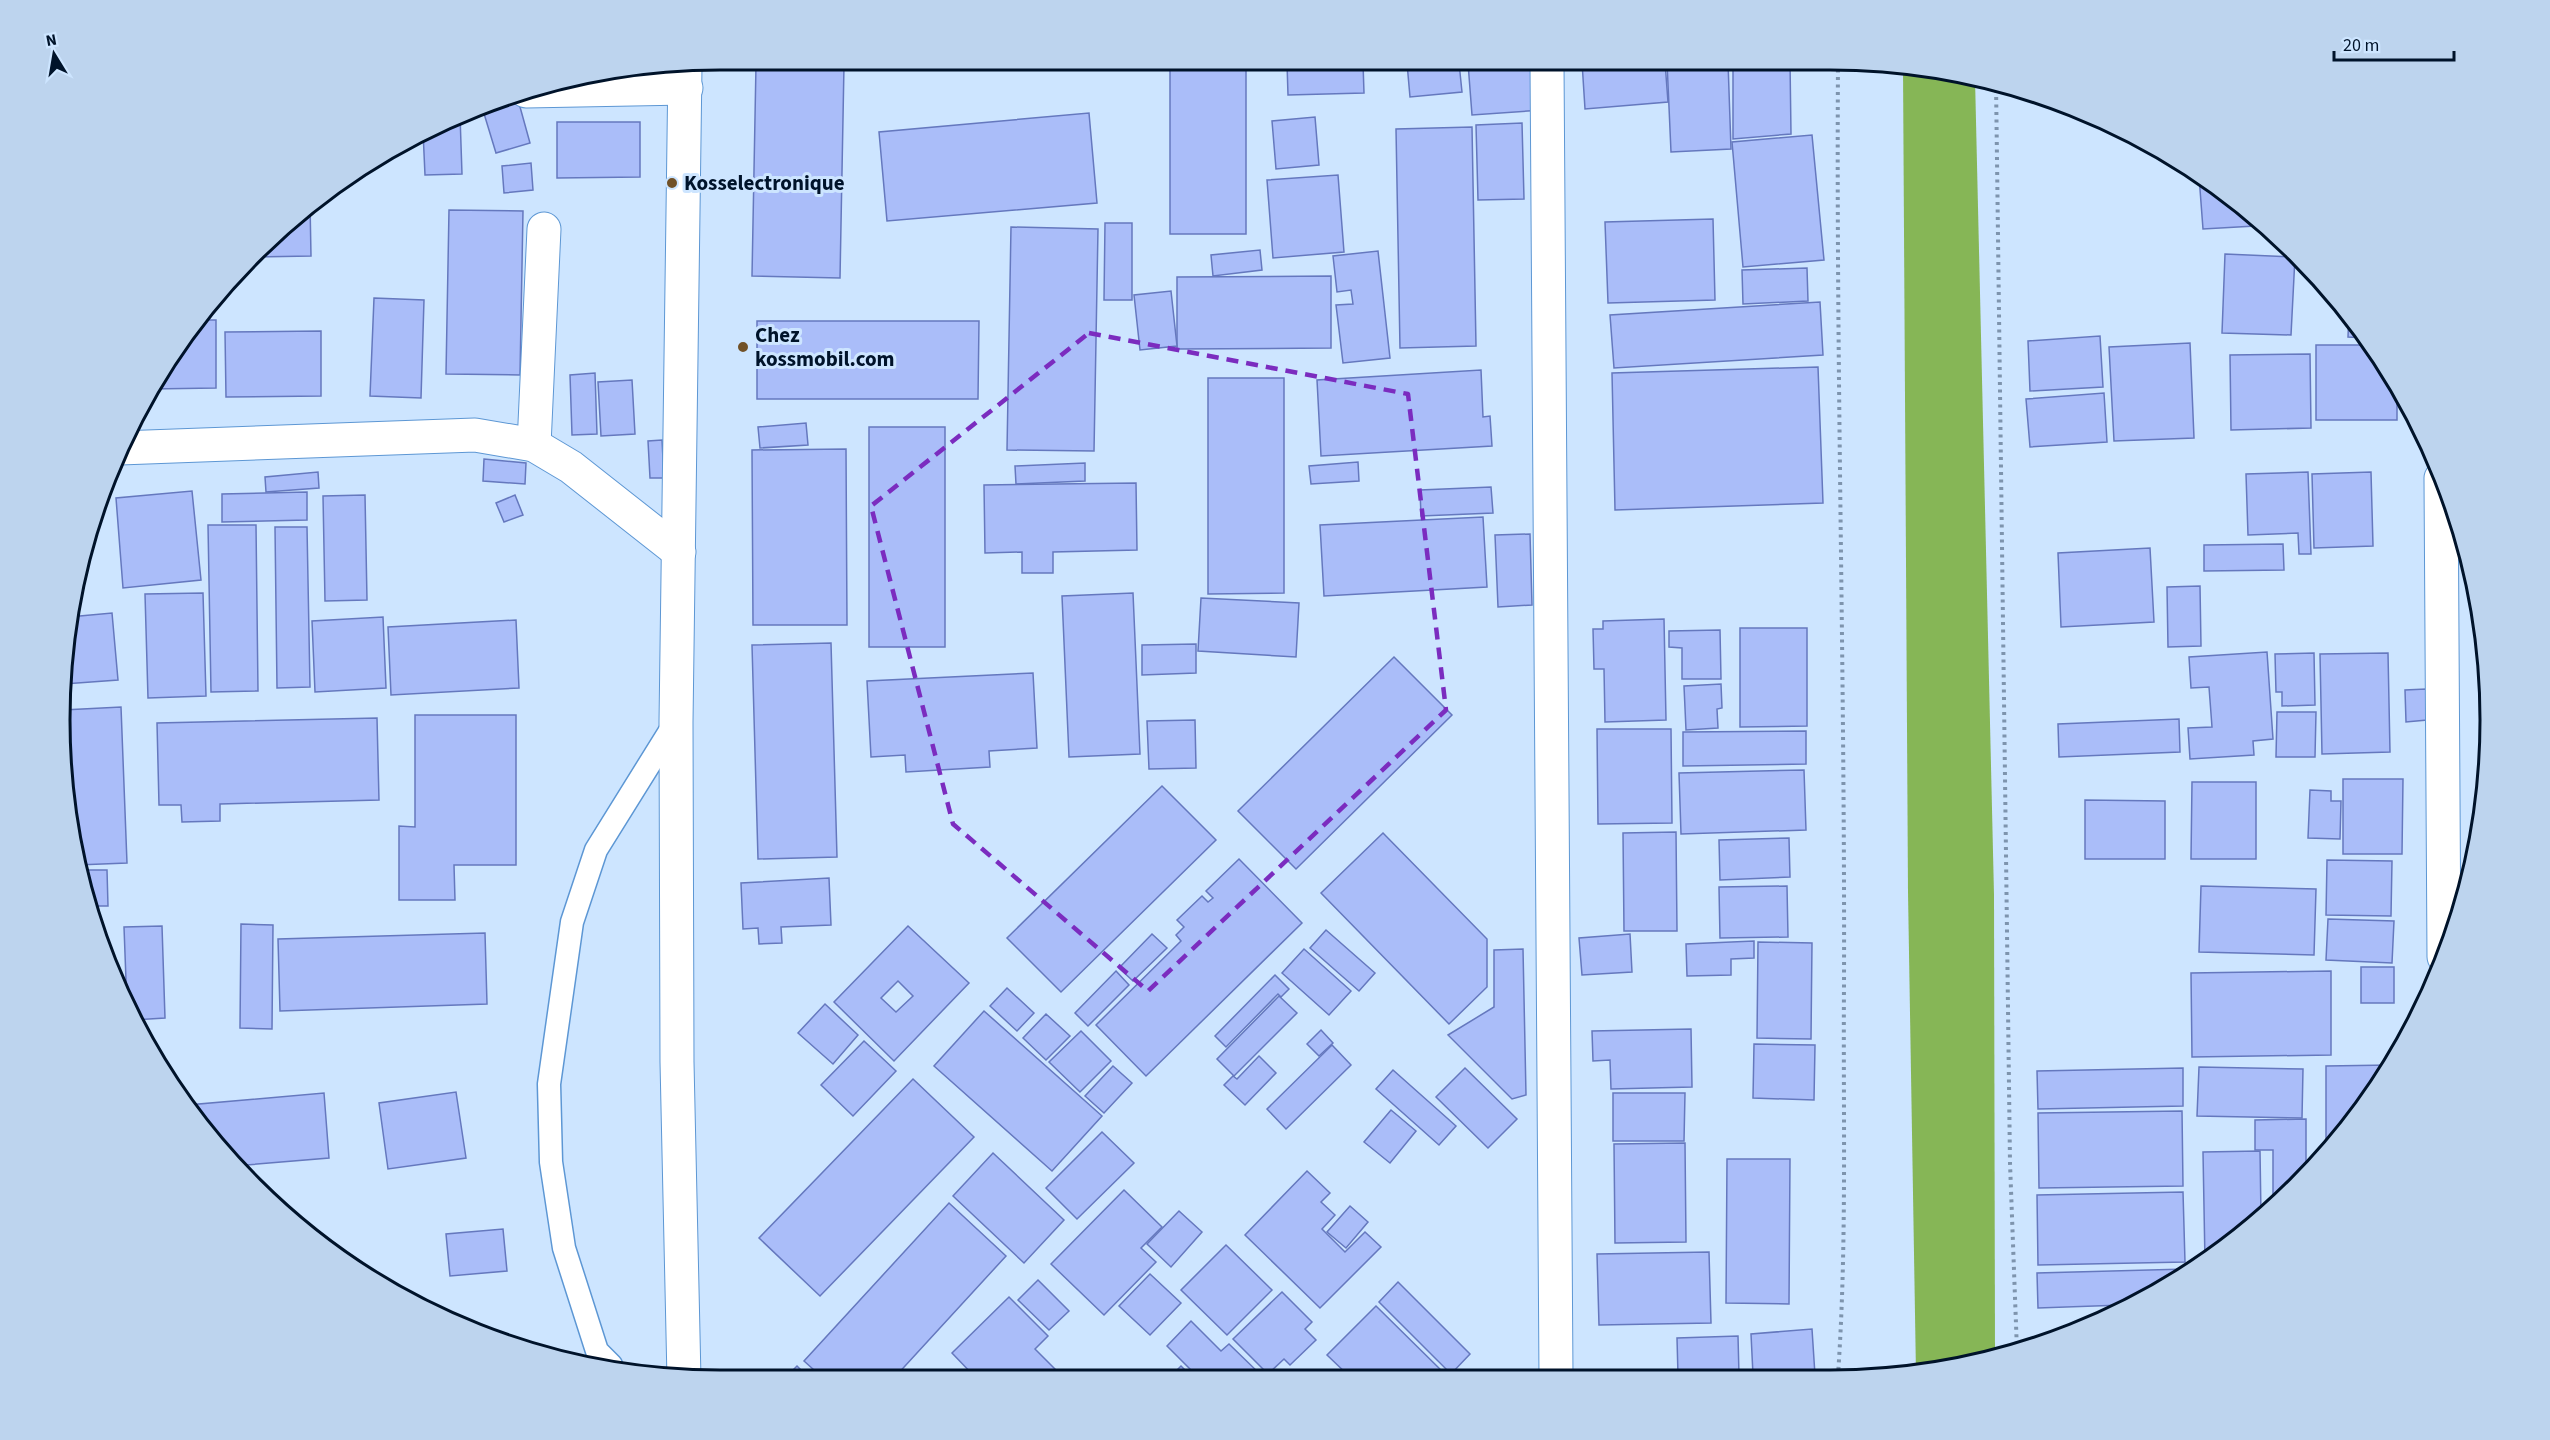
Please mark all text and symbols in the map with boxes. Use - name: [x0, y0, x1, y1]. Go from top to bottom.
- north arrow: [24, 24, 84, 84]
- scale bar: [2334, 24, 2454, 62]
- text: N: [44, 28, 59, 52]
- text: 20 m: [2343, 33, 2379, 58]
- place label: Kosselectronique: [684, 168, 845, 198]
- marker: Kosselectronique: [665, 176, 679, 190]
- place label: Chez kossmobil.com: [755, 320, 895, 374]
- marker: Chez kossmobil.com: [736, 340, 750, 354]

